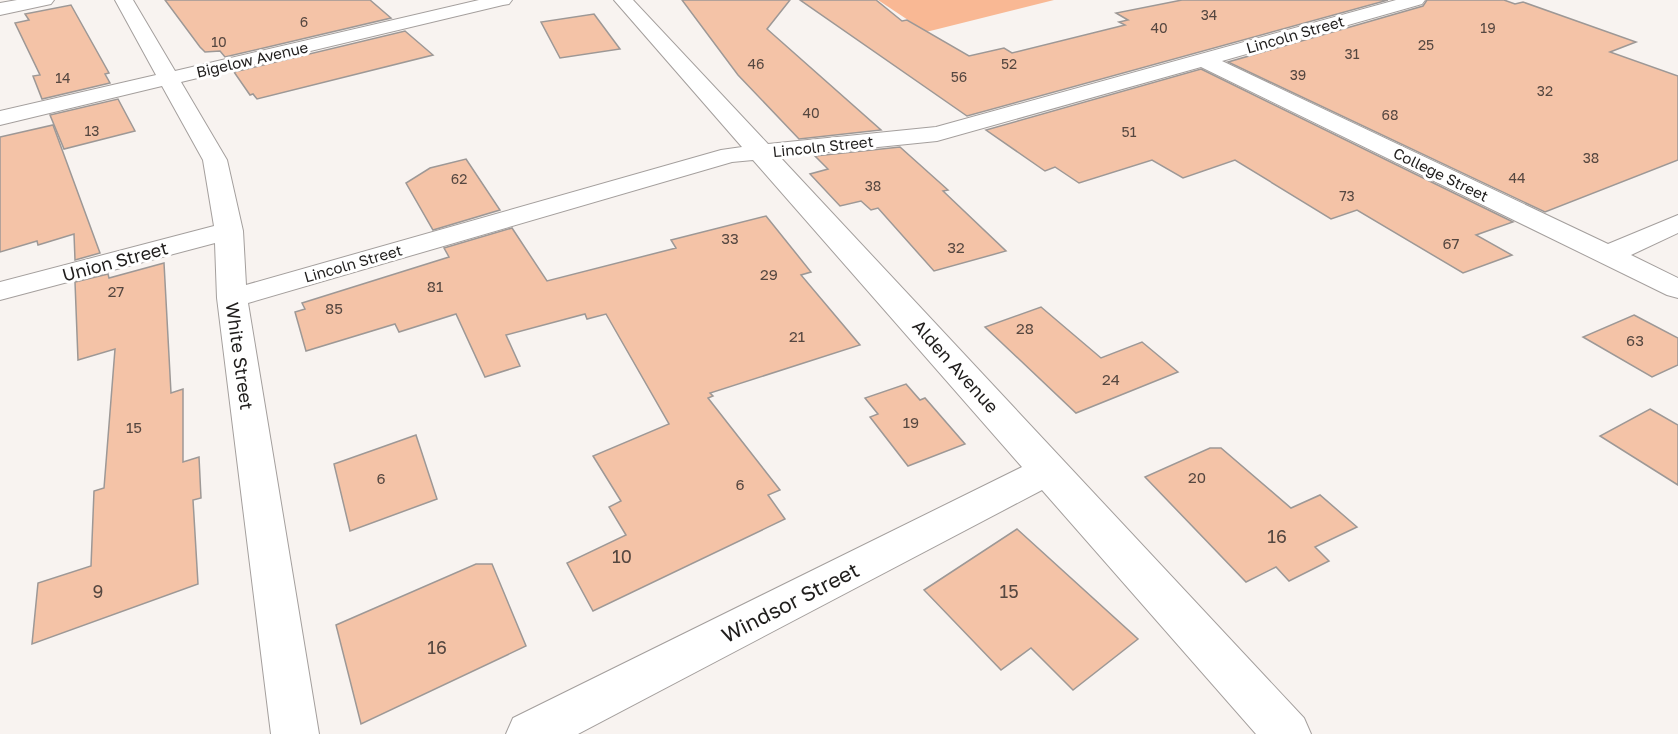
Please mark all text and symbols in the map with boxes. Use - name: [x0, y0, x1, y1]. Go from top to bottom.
- house number: 34: [1201, 6, 1217, 23]
- street label: Lincoln Street: [1244, 11, 1346, 57]
- house number: 6: [300, 13, 308, 30]
- house number: 40: [1150, 19, 1168, 36]
- house number: 19: [1480, 19, 1496, 36]
- house number: 10: [211, 33, 227, 50]
- house number: 25: [1418, 36, 1434, 53]
- street label: Bigelow Avenue: [194, 37, 310, 81]
- house number: 31: [1345, 45, 1360, 62]
- house number: 46: [747, 55, 765, 72]
- house number: 52: [1001, 55, 1017, 72]
- house number: 39: [1290, 66, 1306, 83]
- house number: 56: [951, 68, 967, 85]
- house number: 14: [55, 69, 71, 86]
- house number: 32: [1537, 82, 1553, 99]
- house number: 40: [802, 104, 820, 121]
- house number: 68: [1381, 106, 1399, 123]
- house number: 13: [85, 122, 99, 139]
- house number: 51: [1122, 123, 1137, 140]
- street label: Lincoln Street: [772, 132, 874, 160]
- street label: College Street: [1391, 143, 1491, 205]
- house number: 38: [1583, 149, 1599, 166]
- house number: 44: [1508, 169, 1526, 186]
- house number: 62: [451, 170, 467, 187]
- house number: 38: [865, 177, 881, 194]
- house number: 73: [1339, 187, 1355, 204]
- house number: 33: [721, 229, 739, 247]
- house number: 67: [1442, 234, 1460, 252]
- street label: Union Street: [60, 236, 170, 286]
- house number: 32: [947, 238, 965, 256]
- street label: Lincoln Street: [302, 240, 404, 286]
- house number: 29: [760, 265, 778, 283]
- house number: 81: [427, 277, 443, 295]
- house number: 27: [108, 282, 124, 300]
- house number: 85: [325, 299, 343, 317]
- street label: White Street: [222, 301, 258, 411]
- street label: Alden Avenue: [908, 315, 1004, 417]
- house number: 28: [1016, 319, 1034, 337]
- house number: 21: [789, 327, 805, 345]
- house number: 63: [1626, 331, 1644, 349]
- house number: 24: [1102, 370, 1120, 388]
- house number: 19: [903, 413, 919, 431]
- house number: 15: [126, 418, 142, 436]
- house number: 20: [1188, 468, 1206, 486]
- house number: 6: [376, 469, 386, 487]
- house number: 6: [735, 475, 745, 493]
- house number: 16: [1267, 525, 1287, 547]
- house number: 10: [612, 545, 632, 567]
- street label: Windsor Street: [717, 556, 863, 648]
- house number: 9: [93, 580, 103, 602]
- house number: 15: [999, 580, 1019, 602]
- house number: 16: [427, 636, 447, 658]

